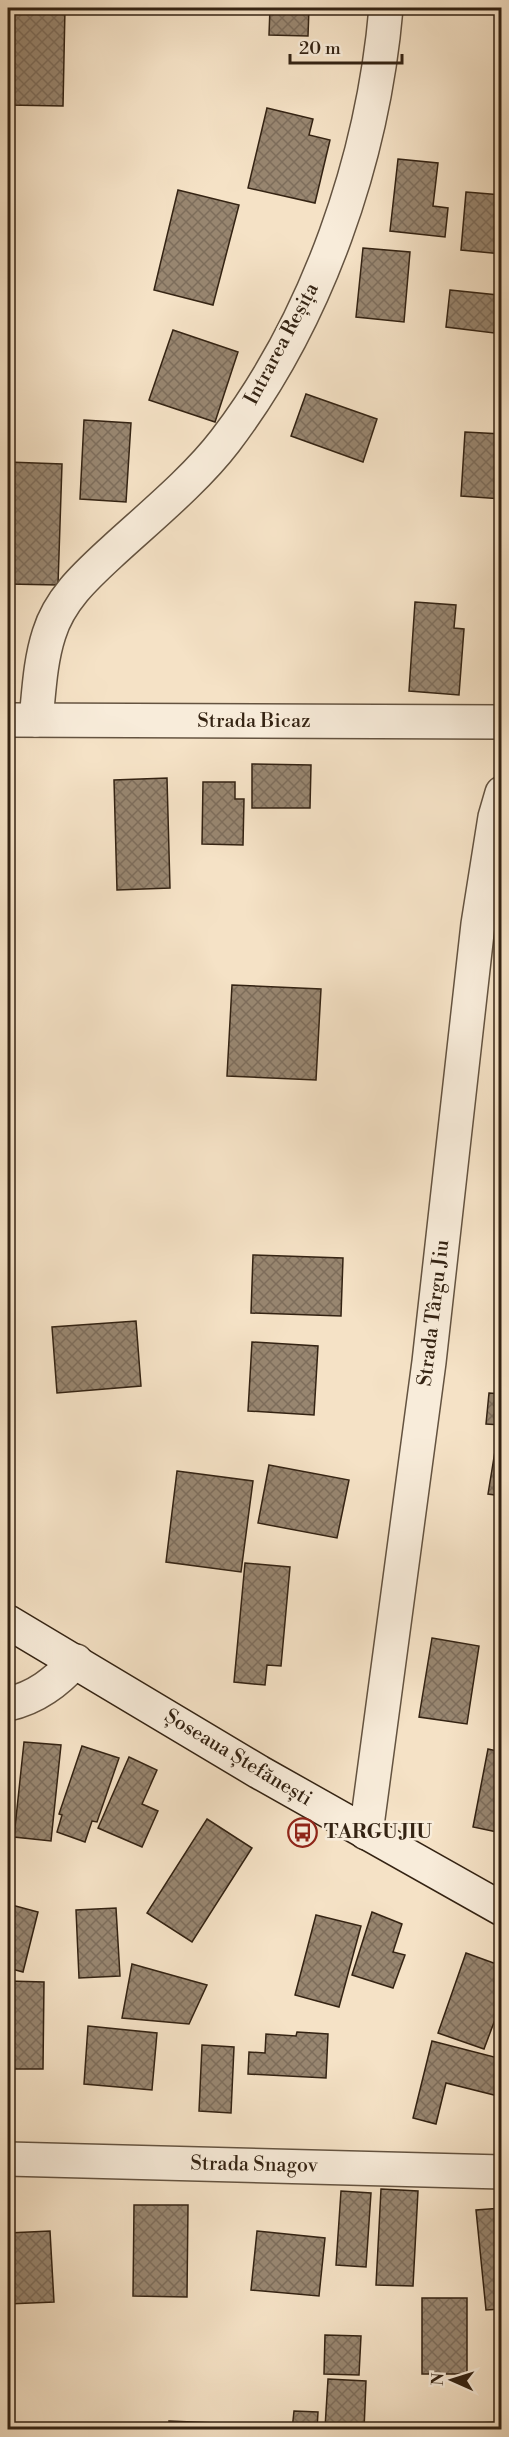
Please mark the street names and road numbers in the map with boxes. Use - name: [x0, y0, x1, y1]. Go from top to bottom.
- street label: Intrarea Reșița: [239, 278, 325, 409]
- street label: Strada Bicaz: [197, 709, 311, 734]
- street label: Strada Târgu Jiu: [413, 1238, 455, 1388]
- street label: Șoseaua Ștefănești: [160, 1704, 317, 1812]
- street label: Strada Snagov: [190, 2151, 319, 2179]

